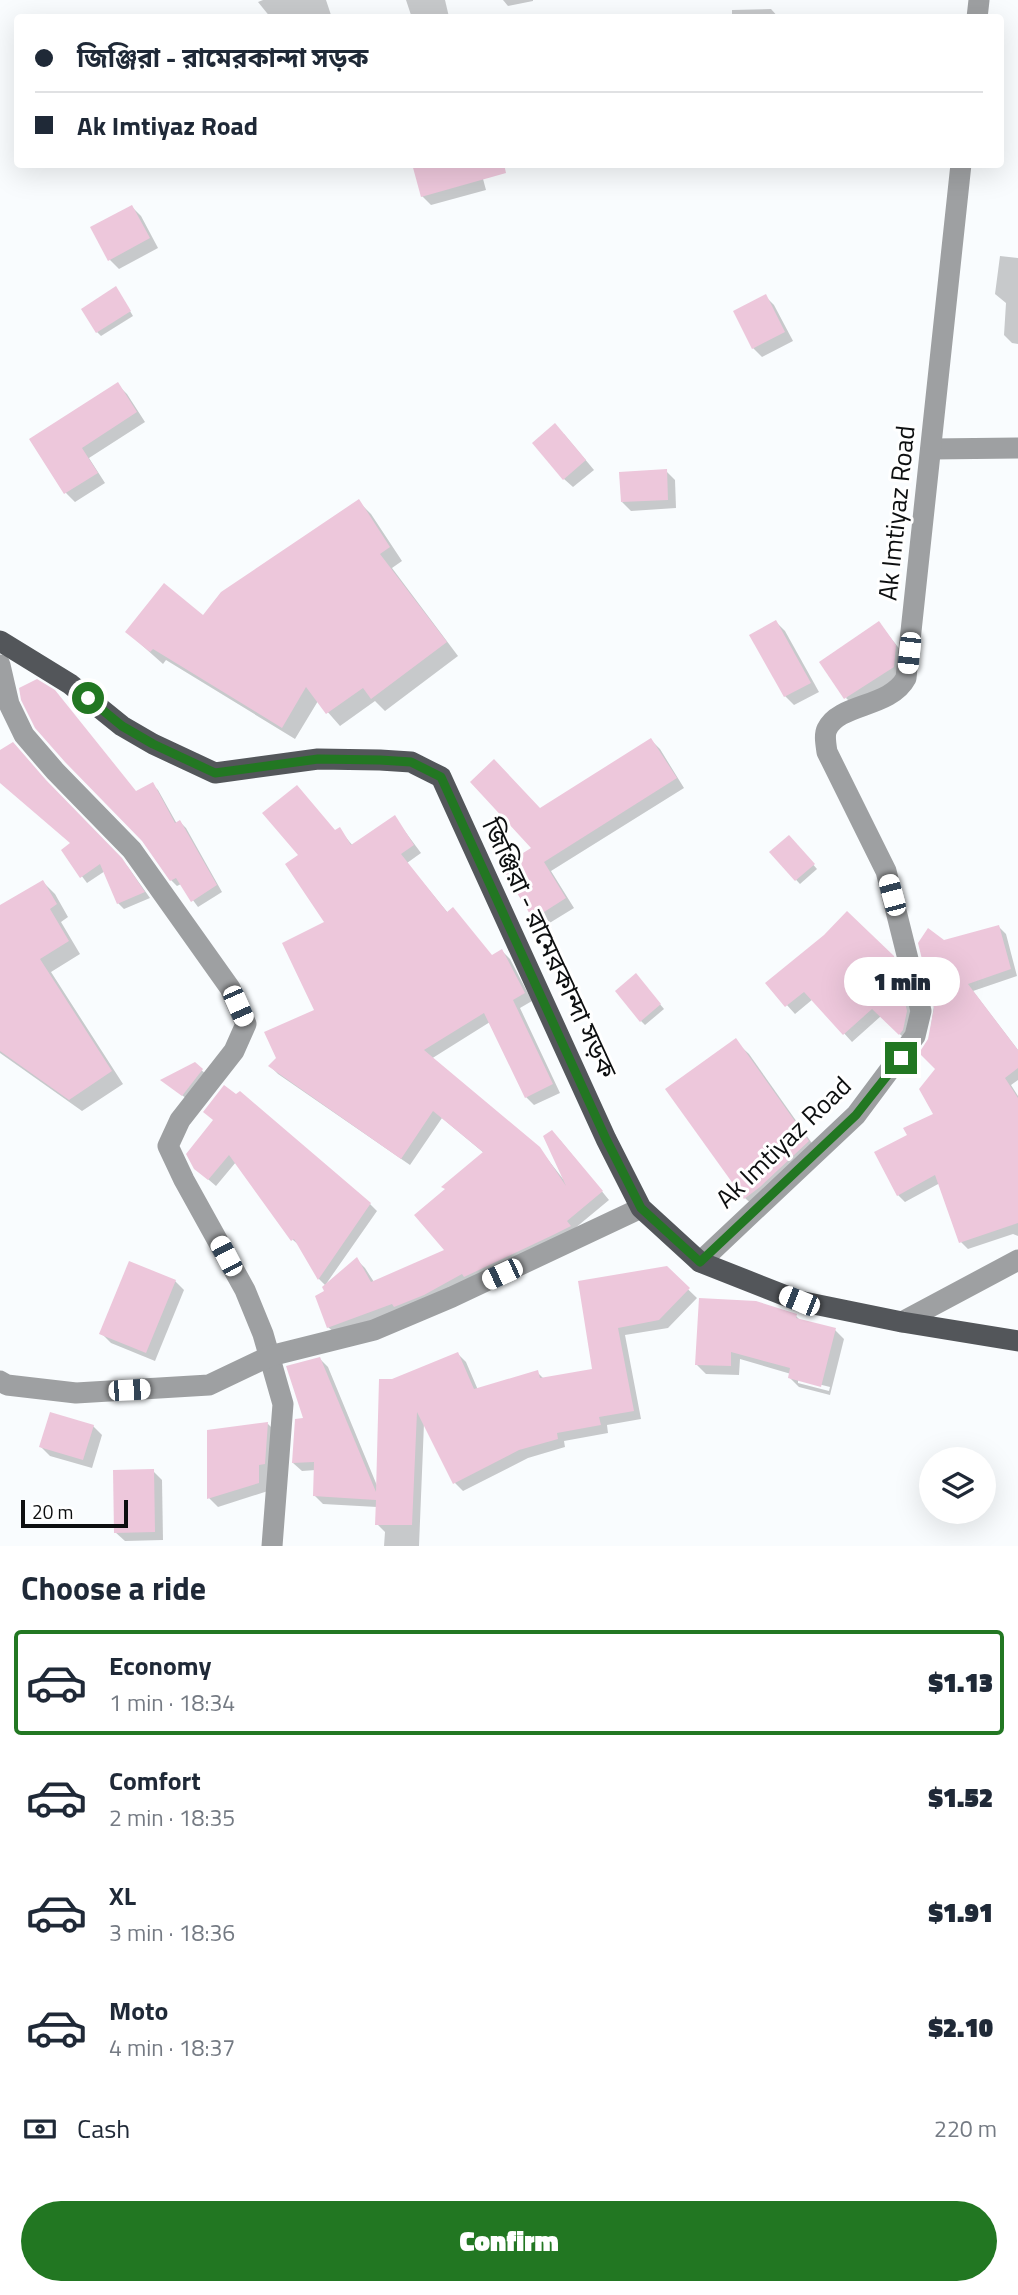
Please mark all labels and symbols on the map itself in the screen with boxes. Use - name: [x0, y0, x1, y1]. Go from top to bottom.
- street label: Ak Imtiyaz Road: [867, 424, 925, 602]
- car: [897, 631, 922, 675]
- route start: [72, 682, 104, 714]
- street label: জিঞ্জিরা - রামেরকান্দা সড়ক: [472, 811, 628, 1085]
- car: [877, 872, 908, 918]
- callout: 1 min: [843, 956, 959, 1006]
- car: [220, 983, 257, 1029]
- route end: [885, 1042, 917, 1074]
- street label: Ak Imtiyaz Road: [706, 1067, 860, 1217]
- car: [207, 1233, 246, 1279]
- car: [479, 1256, 526, 1292]
- car: [776, 1283, 823, 1319]
- car: [108, 1378, 151, 1402]
- scale bar: [21, 1497, 128, 1529]

